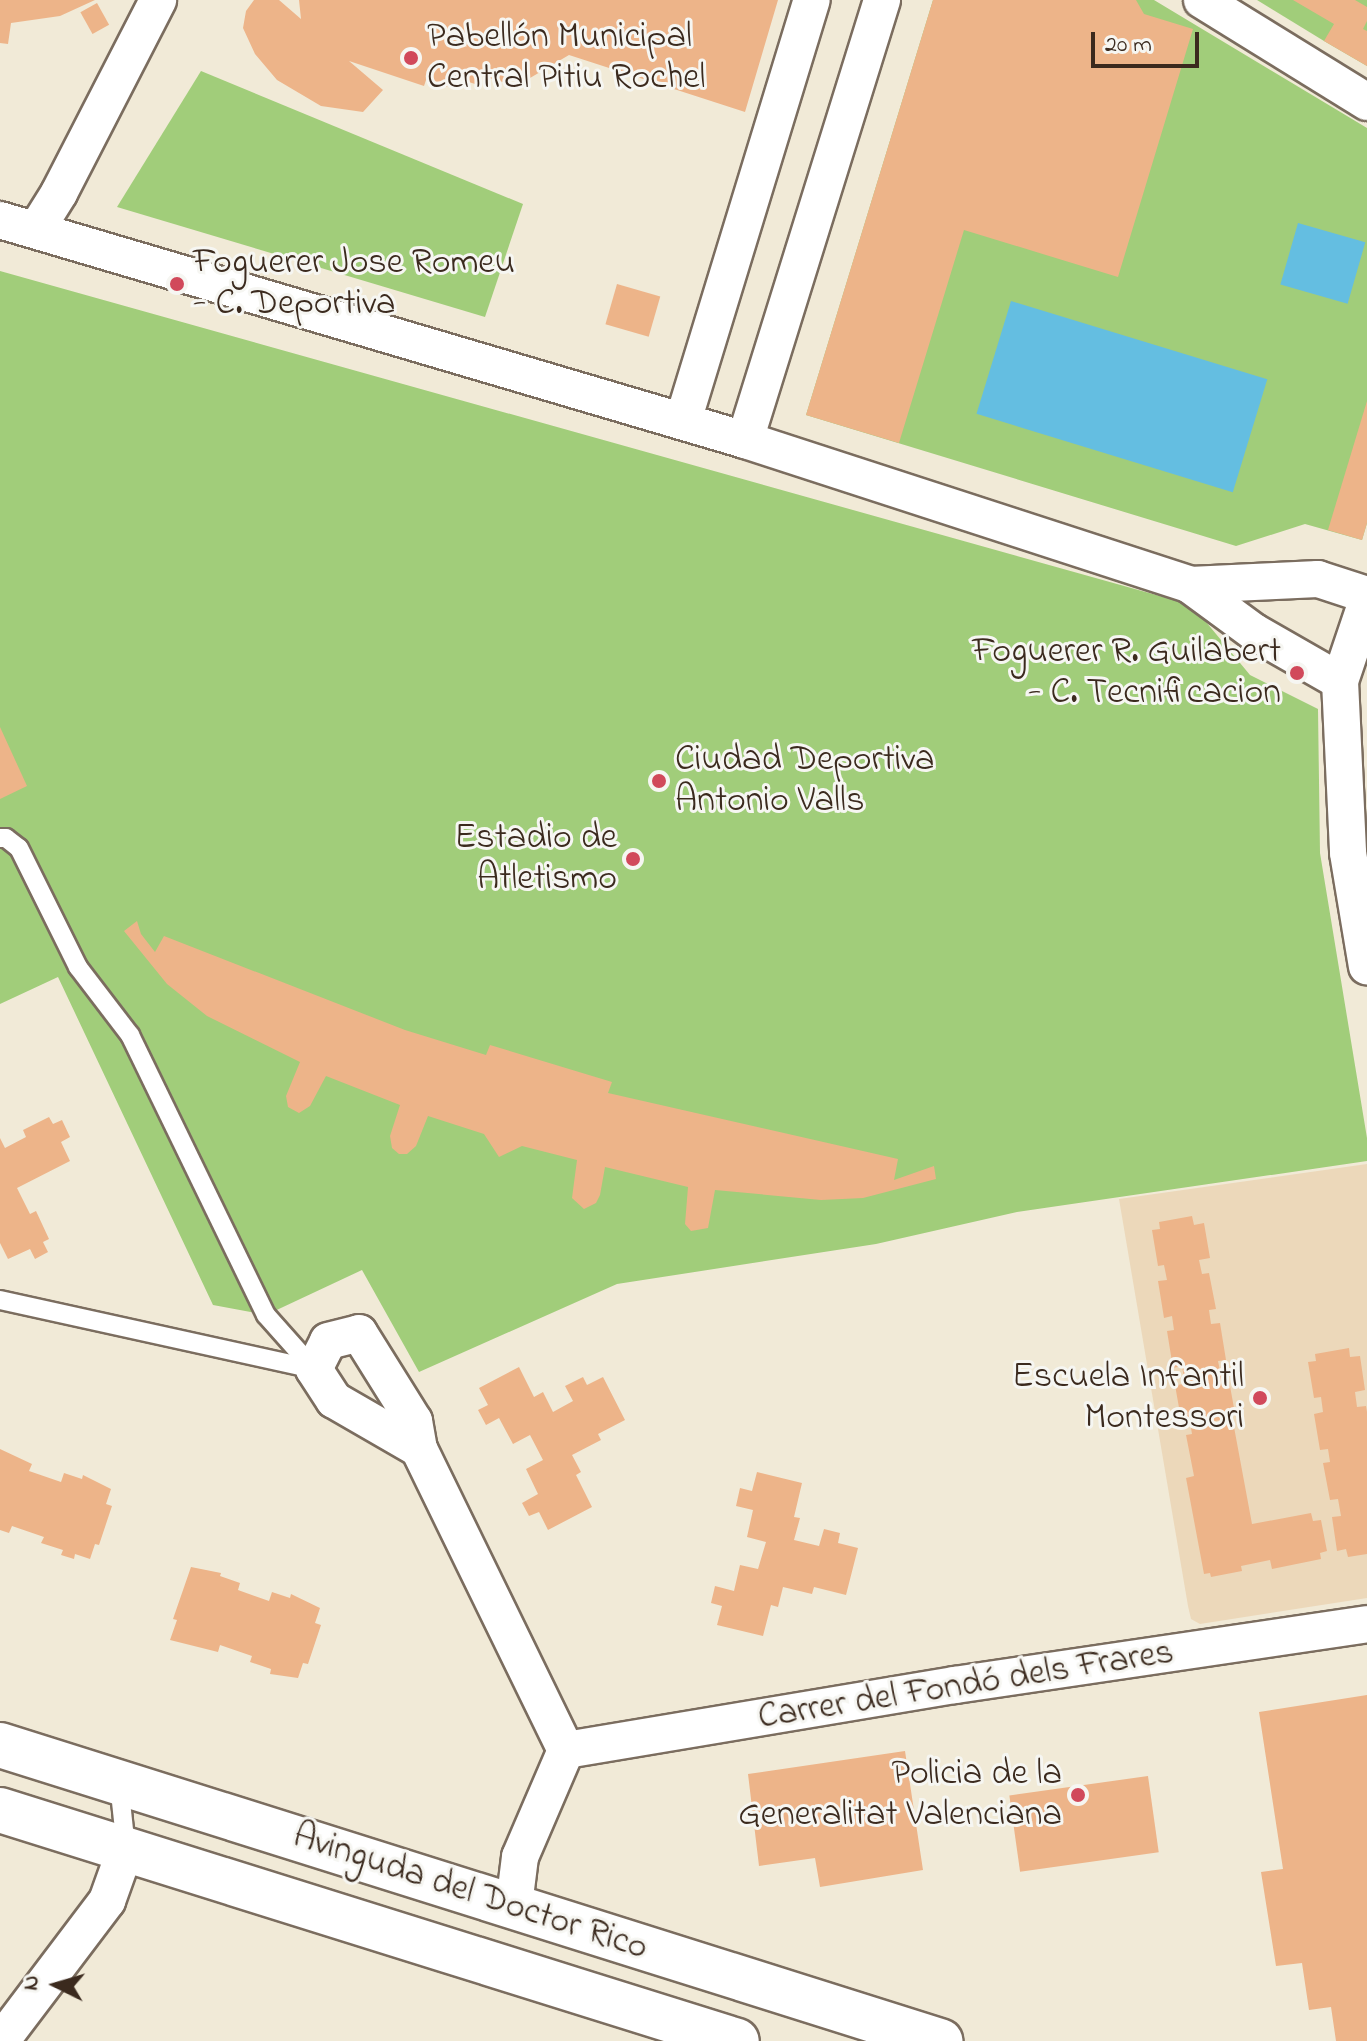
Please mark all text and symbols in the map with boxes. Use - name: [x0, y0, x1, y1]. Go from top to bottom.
- place label: Pabellón Municipal Central Pitiu Rochel: [427, 15, 705, 100]
- scale bar: [1095, 16, 1203, 66]
- text: 20 m: [1105, 28, 1152, 63]
- marker: Pabellón Municipal Central Pitiu Rochel: [402, 49, 420, 67]
- place label: Foguerer Jose Romeu - C. Deportiva: [193, 241, 515, 326]
- marker: Foguerer Jose Romeu - C. Deportiva: [168, 275, 186, 293]
- place label: Foguerer R. Guilabert - C. Tecnificacion: [972, 630, 1281, 715]
- marker: Foguerer R. Guilabert - C. Tecnificacion: [1288, 664, 1306, 682]
- place label: Ciudad Deportiva Antonio Valls: [675, 738, 935, 823]
- marker: Ciudad Deportiva Antonio Valls: [650, 772, 668, 790]
- place label: Estadio de Atletismo: [455, 816, 617, 901]
- marker: Estadio de Atletismo: [624, 850, 642, 868]
- place label: Escuela Infantil Montessori: [1012, 1355, 1244, 1440]
- marker: Escuela Infantil Montessori: [1251, 1389, 1269, 1407]
- street label: Carrer del Fondó dels Frares: [755, 1632, 1177, 1740]
- place label: Policia de la Generalitat Valenciana: [738, 1752, 1062, 1837]
- marker: Policia de la Generalitat Valenciana: [1069, 1786, 1087, 1804]
- street label: Avinguda del Doctor Rico: [287, 1815, 653, 1971]
- north arrow: [16, 1945, 96, 2025]
- text: N: [16, 1974, 49, 1992]

